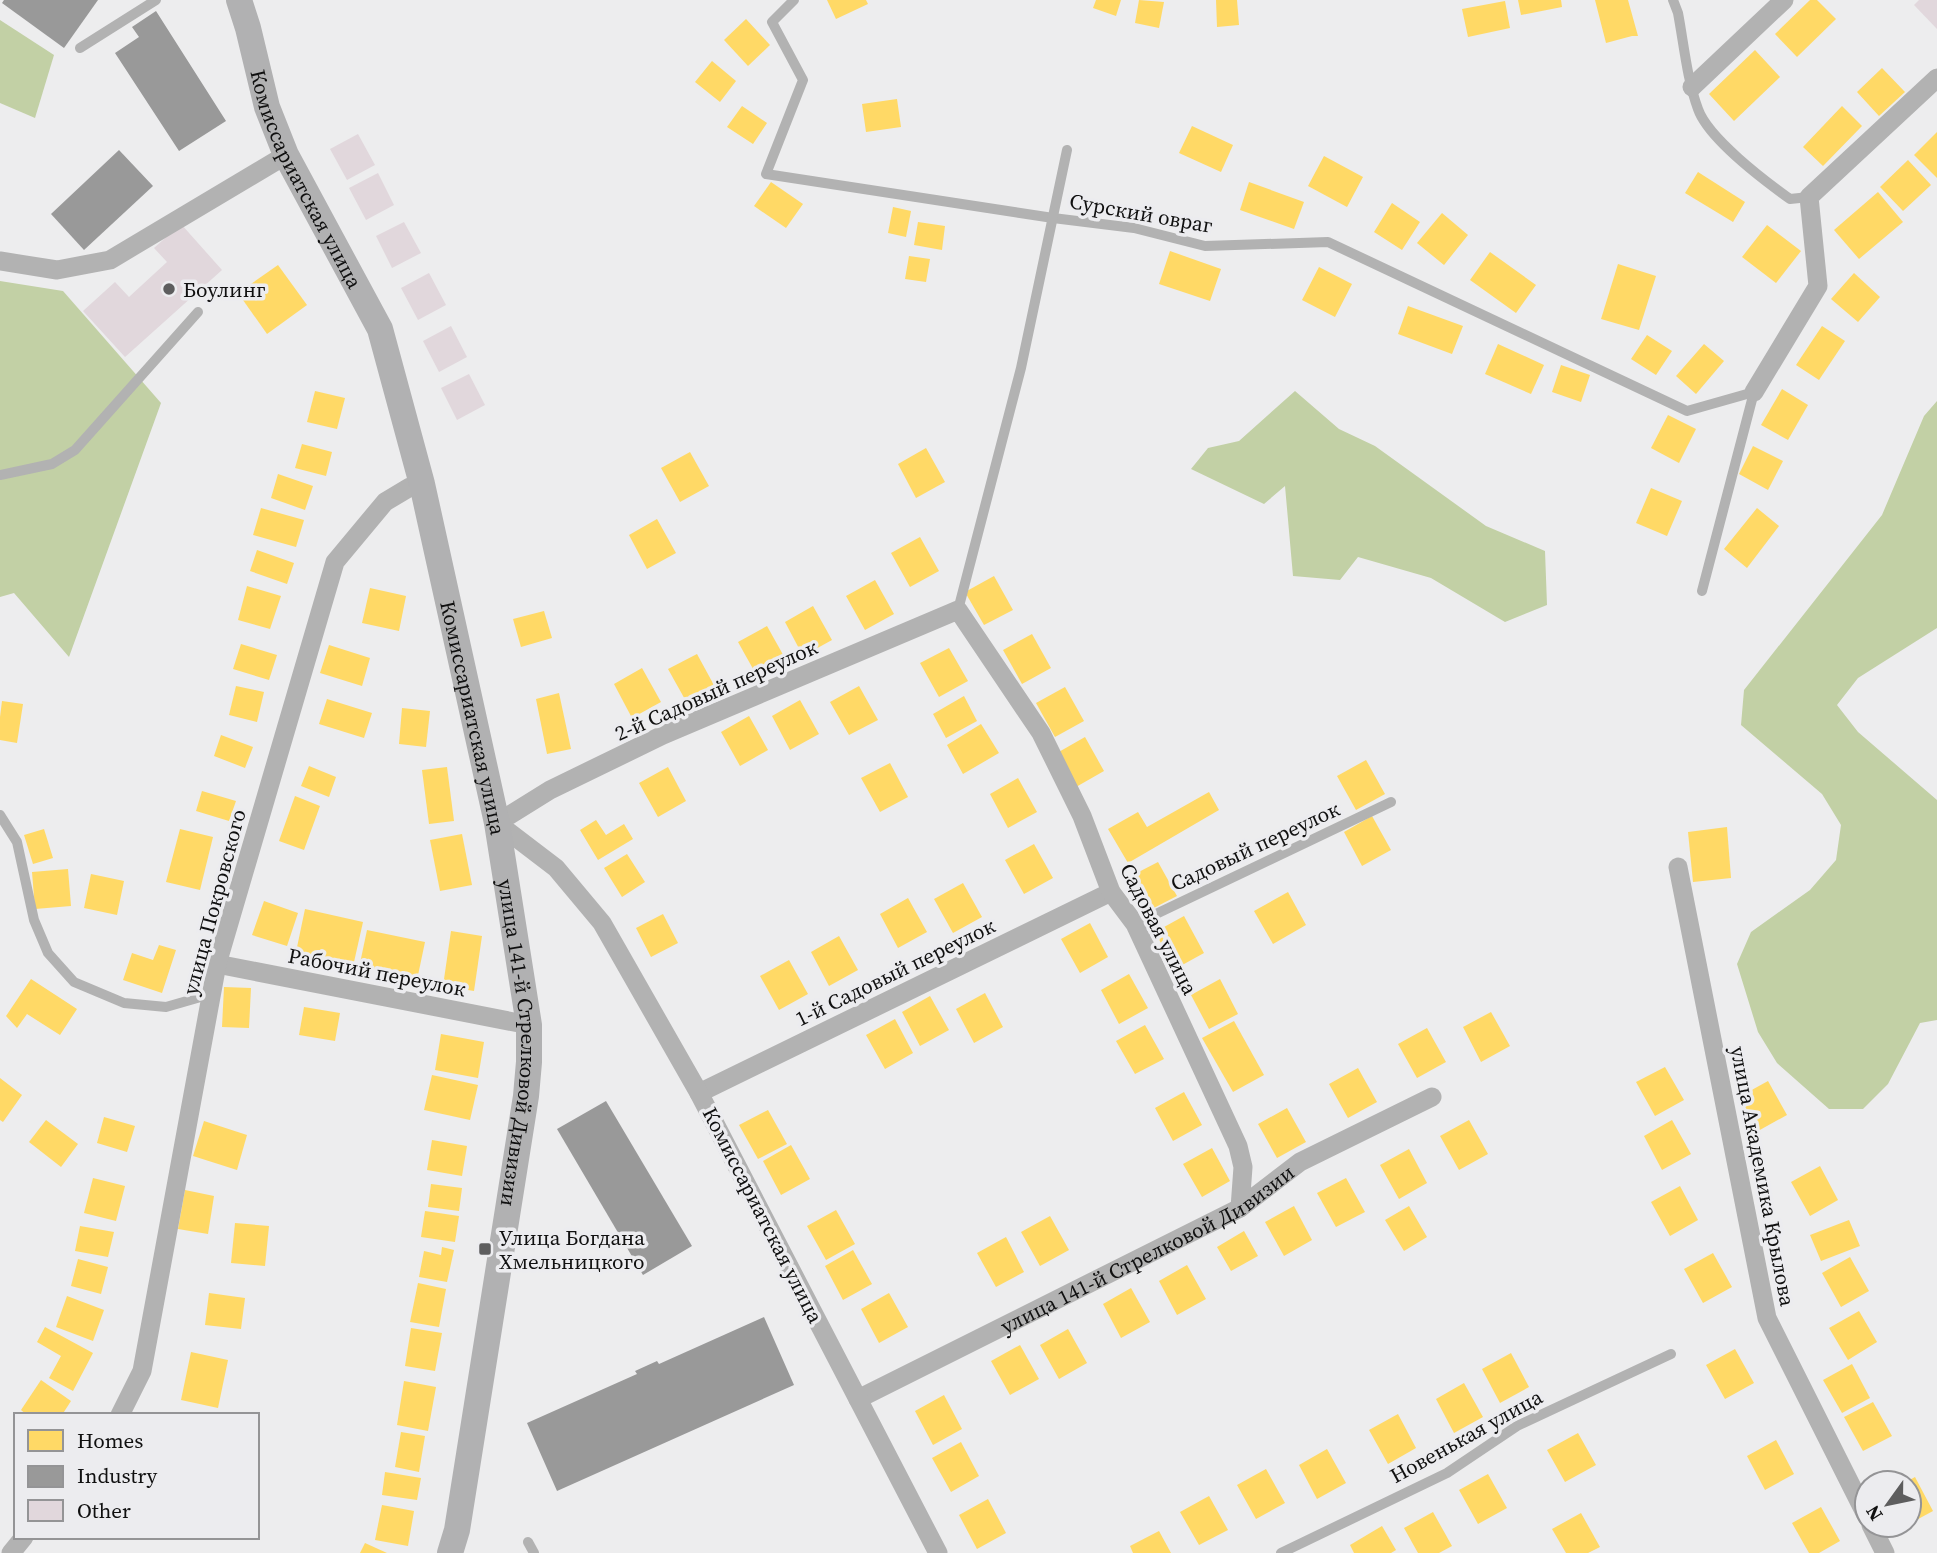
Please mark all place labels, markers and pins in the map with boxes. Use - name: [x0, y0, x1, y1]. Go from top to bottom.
- place label: Боулинг: [183, 275, 265, 304]
- marker: Боулинг: [161, 281, 177, 297]
- place label: Улица Богдана Хмельницкого: [499, 1223, 645, 1276]
- marker: Улица Богдана Хмельницкого: [477, 1241, 493, 1257]

